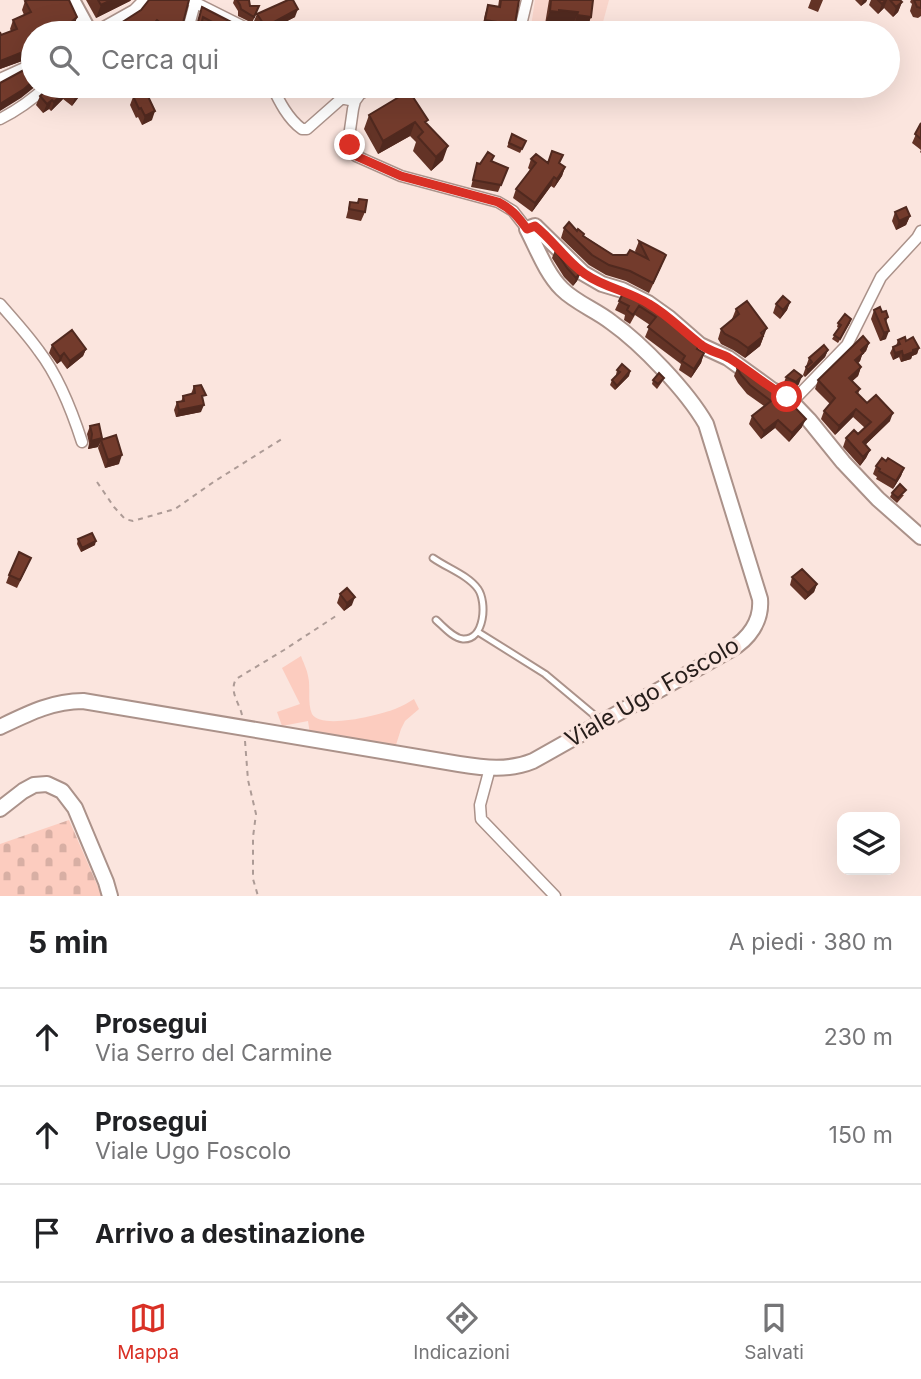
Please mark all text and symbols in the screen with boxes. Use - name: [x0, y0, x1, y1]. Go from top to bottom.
- search box: [21, 21, 900, 98]
- icon: search: [45, 41, 83, 79]
- text: Cerca qui: [101, 44, 219, 75]
- route end: [334, 129, 365, 160]
- route start: [771, 381, 802, 412]
- street label: Viale Ugo Foscolo: [560, 631, 744, 753]
- map controls: [837, 812, 900, 875]
- button: layers: [837, 812, 900, 875]
- text: 5 min: [28, 924, 108, 960]
- text: A piedi · 380 m: [729, 928, 893, 956]
- text: Prosegui: [95, 1008, 207, 1039]
- icon: ahead: [28, 1018, 66, 1056]
- text: 230 m: [824, 1023, 893, 1051]
- text: Via Serro del Carmine: [95, 1039, 333, 1067]
- text: Prosegui: [95, 1106, 207, 1137]
- icon: ahead: [28, 1116, 66, 1154]
- text: 150 m: [829, 1121, 893, 1149]
- text: Viale Ugo Foscolo: [95, 1137, 291, 1165]
- icon: arrive: [28, 1214, 66, 1252]
- text: Arrivo a destinazione: [95, 1218, 365, 1249]
- tab: Mappa: [117, 1299, 179, 1364]
- tab: Indicazioni: [413, 1299, 510, 1364]
- tab: Salvati: [744, 1299, 804, 1364]

